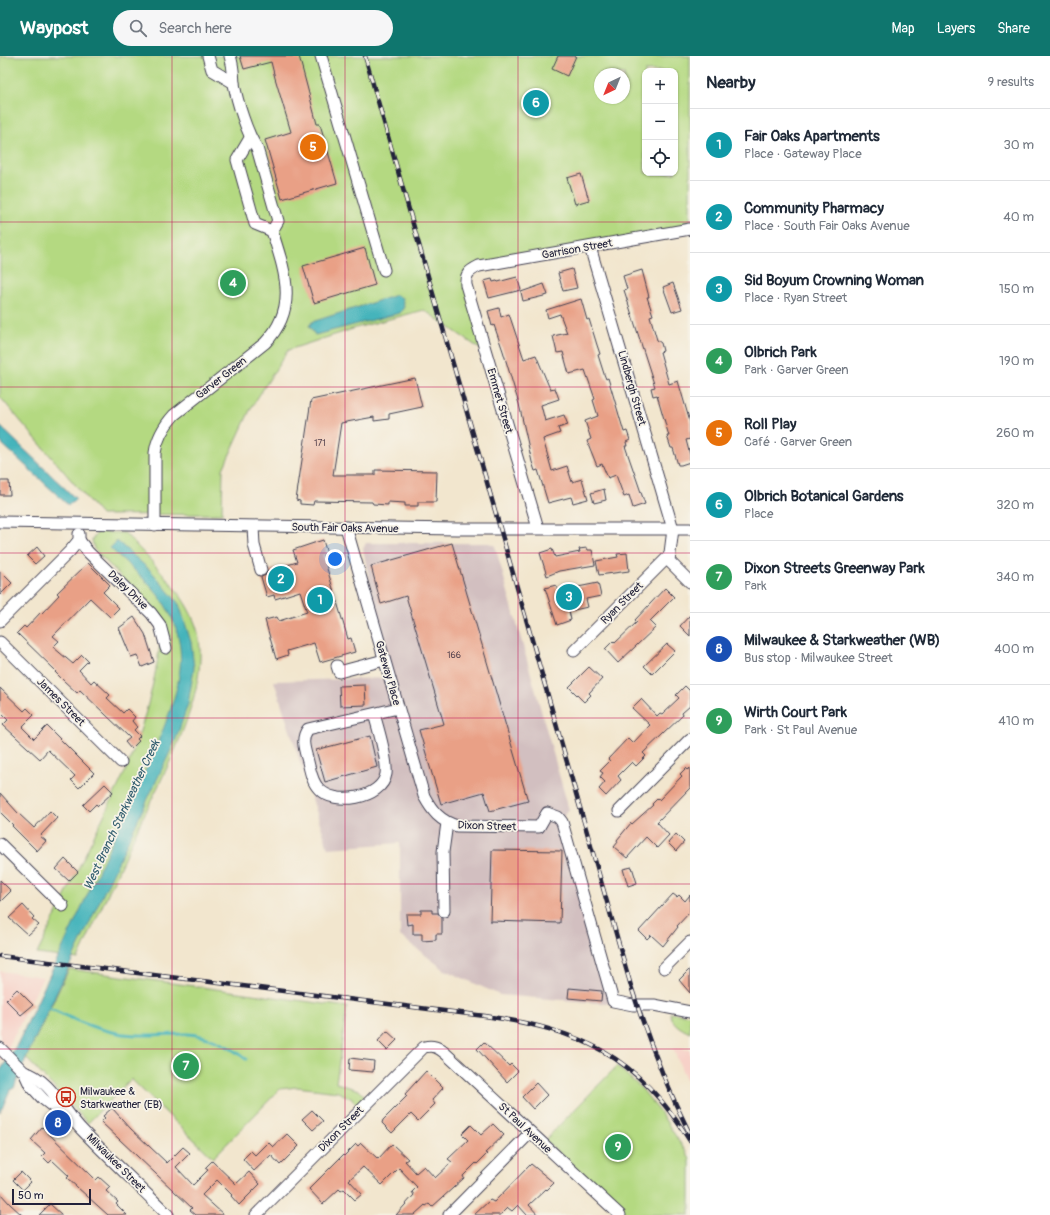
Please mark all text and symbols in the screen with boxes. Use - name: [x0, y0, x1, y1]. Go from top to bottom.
- search box: [113, 10, 393, 46]
- text: Waypost: [20, 16, 89, 40]
- icon: search: [127, 17, 149, 39]
- text: Search here: [159, 19, 232, 38]
- text: Map: [892, 20, 915, 37]
- text: Layers: [937, 20, 975, 37]
- text: Share: [997, 20, 1030, 37]
- north arrow: [594, 68, 630, 104]
- map controls: [642, 68, 678, 176]
- button: +: [642, 68, 678, 104]
- text: Nearby: [706, 72, 755, 93]
- text: 9 results: [987, 74, 1034, 90]
- pin: 6: [523, 88, 549, 118]
- button: −: [642, 104, 678, 140]
- text: Fair Oaks Apartments: [744, 127, 880, 146]
- pin: 5: [300, 132, 326, 162]
- text: 1: [716, 137, 722, 153]
- text: 30 m: [1004, 137, 1034, 153]
- button: locate: [642, 140, 678, 176]
- text: Place · Gateway Place: [744, 146, 862, 162]
- text: Community Pharmacy: [744, 199, 884, 218]
- text: 2: [715, 209, 723, 225]
- text: 40 m: [1003, 209, 1034, 225]
- text: Place · South Fair Oaks Avenue: [744, 218, 910, 234]
- street label: Garrison Street: [541, 236, 614, 262]
- pin: 4: [220, 268, 246, 298]
- text: Sid Boyum Crowning Woman: [744, 271, 924, 290]
- text: 3: [715, 281, 723, 297]
- text: 150 m: [999, 281, 1034, 297]
- text: Place · Ryan Street: [744, 290, 847, 306]
- text: Olbrich Park: [744, 343, 817, 362]
- street label: Lindbergh Street: [615, 349, 649, 428]
- text: 4: [715, 353, 723, 369]
- text: 190 m: [999, 353, 1034, 369]
- street label: Garver Green: [193, 354, 249, 402]
- text: Park · Garver Green: [744, 362, 849, 378]
- street label: Emmet Street: [484, 367, 516, 436]
- text: Roll Play: [744, 415, 796, 434]
- text: 5: [715, 425, 723, 441]
- text: 260 m: [996, 425, 1034, 441]
- text: Café · Garver Green: [744, 434, 852, 450]
- house number: 171: [314, 438, 326, 449]
- text: Olbrich Botanical Gardens: [744, 487, 904, 506]
- text: 6: [715, 497, 723, 513]
- text: 320 m: [996, 497, 1034, 513]
- text: Place: [744, 506, 773, 522]
- street label: South Fair Oaks Avenue: [291, 521, 399, 535]
- your location: [325, 549, 345, 569]
- text: Dixon Streets Greenway Park: [744, 559, 925, 578]
- pin: 2: [268, 564, 294, 594]
- street label: Daley Drive: [105, 568, 151, 613]
- text: 7: [716, 569, 722, 585]
- text: 340 m: [996, 569, 1034, 585]
- text: Park: [744, 578, 767, 594]
- street label: Ryan Street: [598, 579, 646, 627]
- pin: 3: [556, 582, 582, 612]
- pin: 1: [307, 585, 333, 615]
- text: Milwaukee & Starkweather (WB): [744, 631, 940, 650]
- street label: Gateway Place: [373, 639, 404, 707]
- text: 8: [716, 641, 722, 657]
- text: 400 m: [994, 641, 1034, 657]
- house number: 166: [447, 650, 461, 661]
- text: Bus stop · Milwaukee Street: [744, 650, 893, 666]
- street label: James Street: [34, 675, 88, 729]
- text: Wirth Court Park: [744, 703, 847, 722]
- text: 9: [716, 713, 722, 729]
- text: 410 m: [998, 713, 1034, 729]
- text: Park · St Paul Avenue: [744, 722, 857, 738]
- water label: West Branch Starkweather Creek: [81, 737, 164, 892]
- street label: Dixon Street: [457, 818, 517, 834]
- pin: 7: [173, 1051, 199, 1081]
- place label: Milwaukee & Starkweather (EB): [80, 1085, 163, 1111]
- bus stop icon: Milwaukee & Starkweather (EB): [55, 1086, 77, 1108]
- street label: St Paul Avenue: [496, 1100, 555, 1156]
- street label: Dixon Street: [316, 1103, 367, 1154]
- pin: 8: [45, 1108, 71, 1138]
- street label: Milwaukee Street: [84, 1131, 149, 1196]
- pin: 9: [605, 1132, 631, 1162]
- scale bar: [12, 1187, 91, 1206]
- text: 50 m: [18, 1189, 44, 1202]

